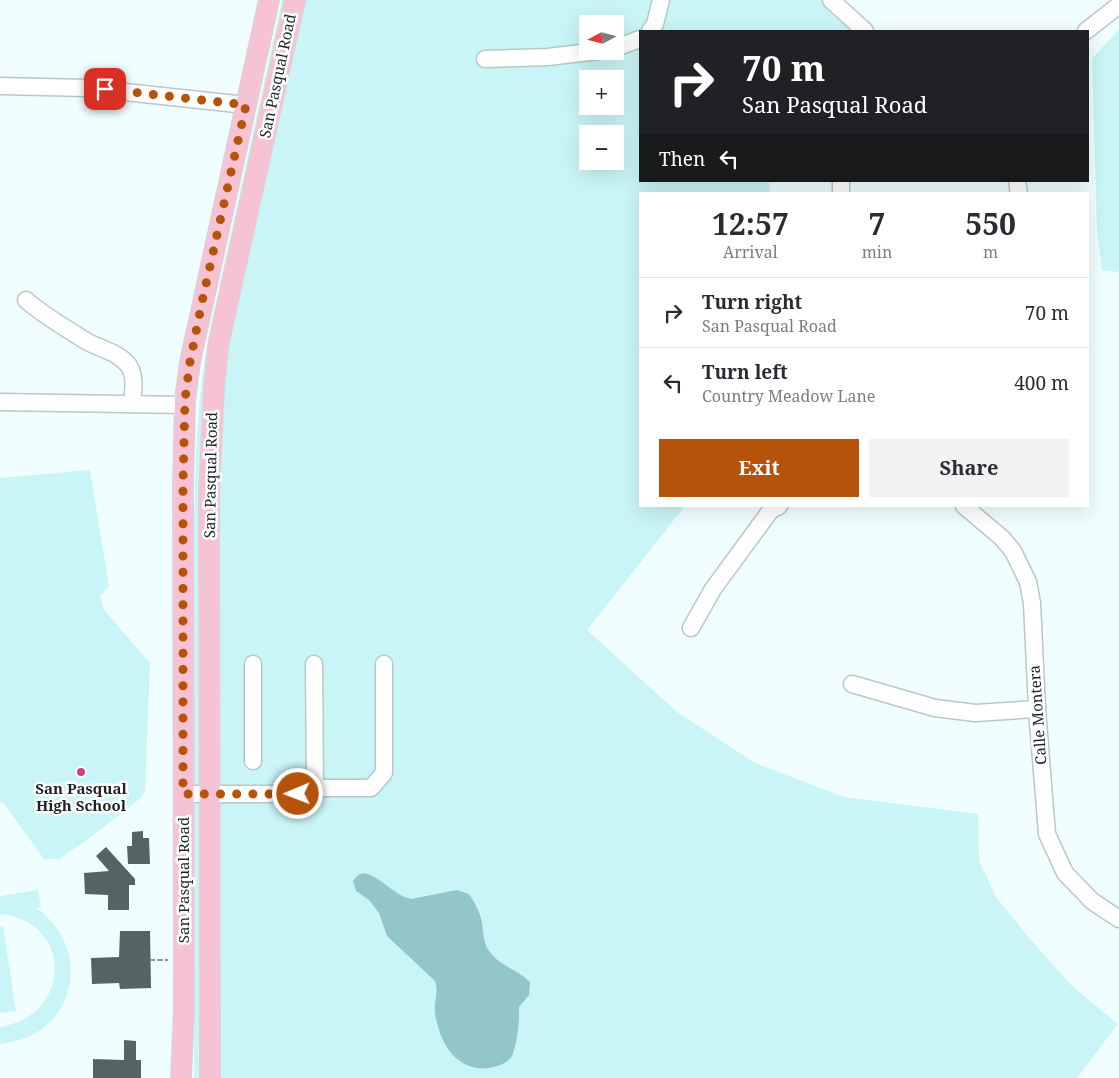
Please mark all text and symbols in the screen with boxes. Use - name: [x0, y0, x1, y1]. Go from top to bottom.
- street label: San Pasqual Road: [254, 12, 300, 140]
- north arrow: [579, 15, 624, 60]
- map controls: [579, 15, 624, 170]
- text: 70 m: [742, 44, 825, 91]
- icon: right: [659, 50, 724, 115]
- pin: [84, 68, 126, 110]
- button: +: [579, 70, 624, 115]
- icon: arrive: [91, 75, 119, 103]
- text: San Pasqual Road: [742, 89, 927, 119]
- button: −: [579, 125, 624, 170]
- icon: left: [715, 145, 743, 173]
- text: Then: [659, 146, 705, 172]
- text: 12:57: [712, 203, 789, 244]
- text: 7: [869, 203, 885, 244]
- text: 550: [965, 203, 1016, 244]
- text: Arrival: [723, 241, 778, 263]
- text: min: [862, 241, 892, 263]
- text: m: [983, 241, 998, 263]
- text: Turn right: [702, 289, 802, 315]
- icon: right: [659, 299, 687, 327]
- text: 70 m: [1025, 300, 1069, 326]
- text: San Pasqual Road: [702, 315, 837, 337]
- text: Turn left: [702, 359, 788, 385]
- icon: left: [659, 369, 687, 397]
- text: 400 m: [1014, 370, 1069, 396]
- text: Country Meadow Lane: [702, 385, 875, 407]
- street label: San Pasqual Road: [199, 412, 221, 538]
- button: Exit: [659, 439, 859, 497]
- button: Share: [869, 439, 1069, 497]
- street label: Calle Montera: [1024, 665, 1050, 766]
- marker: San Pasqual High School: [75, 766, 87, 778]
- position arrow: [271, 767, 323, 819]
- place label: San Pasqual High School: [35, 778, 127, 815]
- street label: San Pasqual Road: [173, 817, 193, 943]

